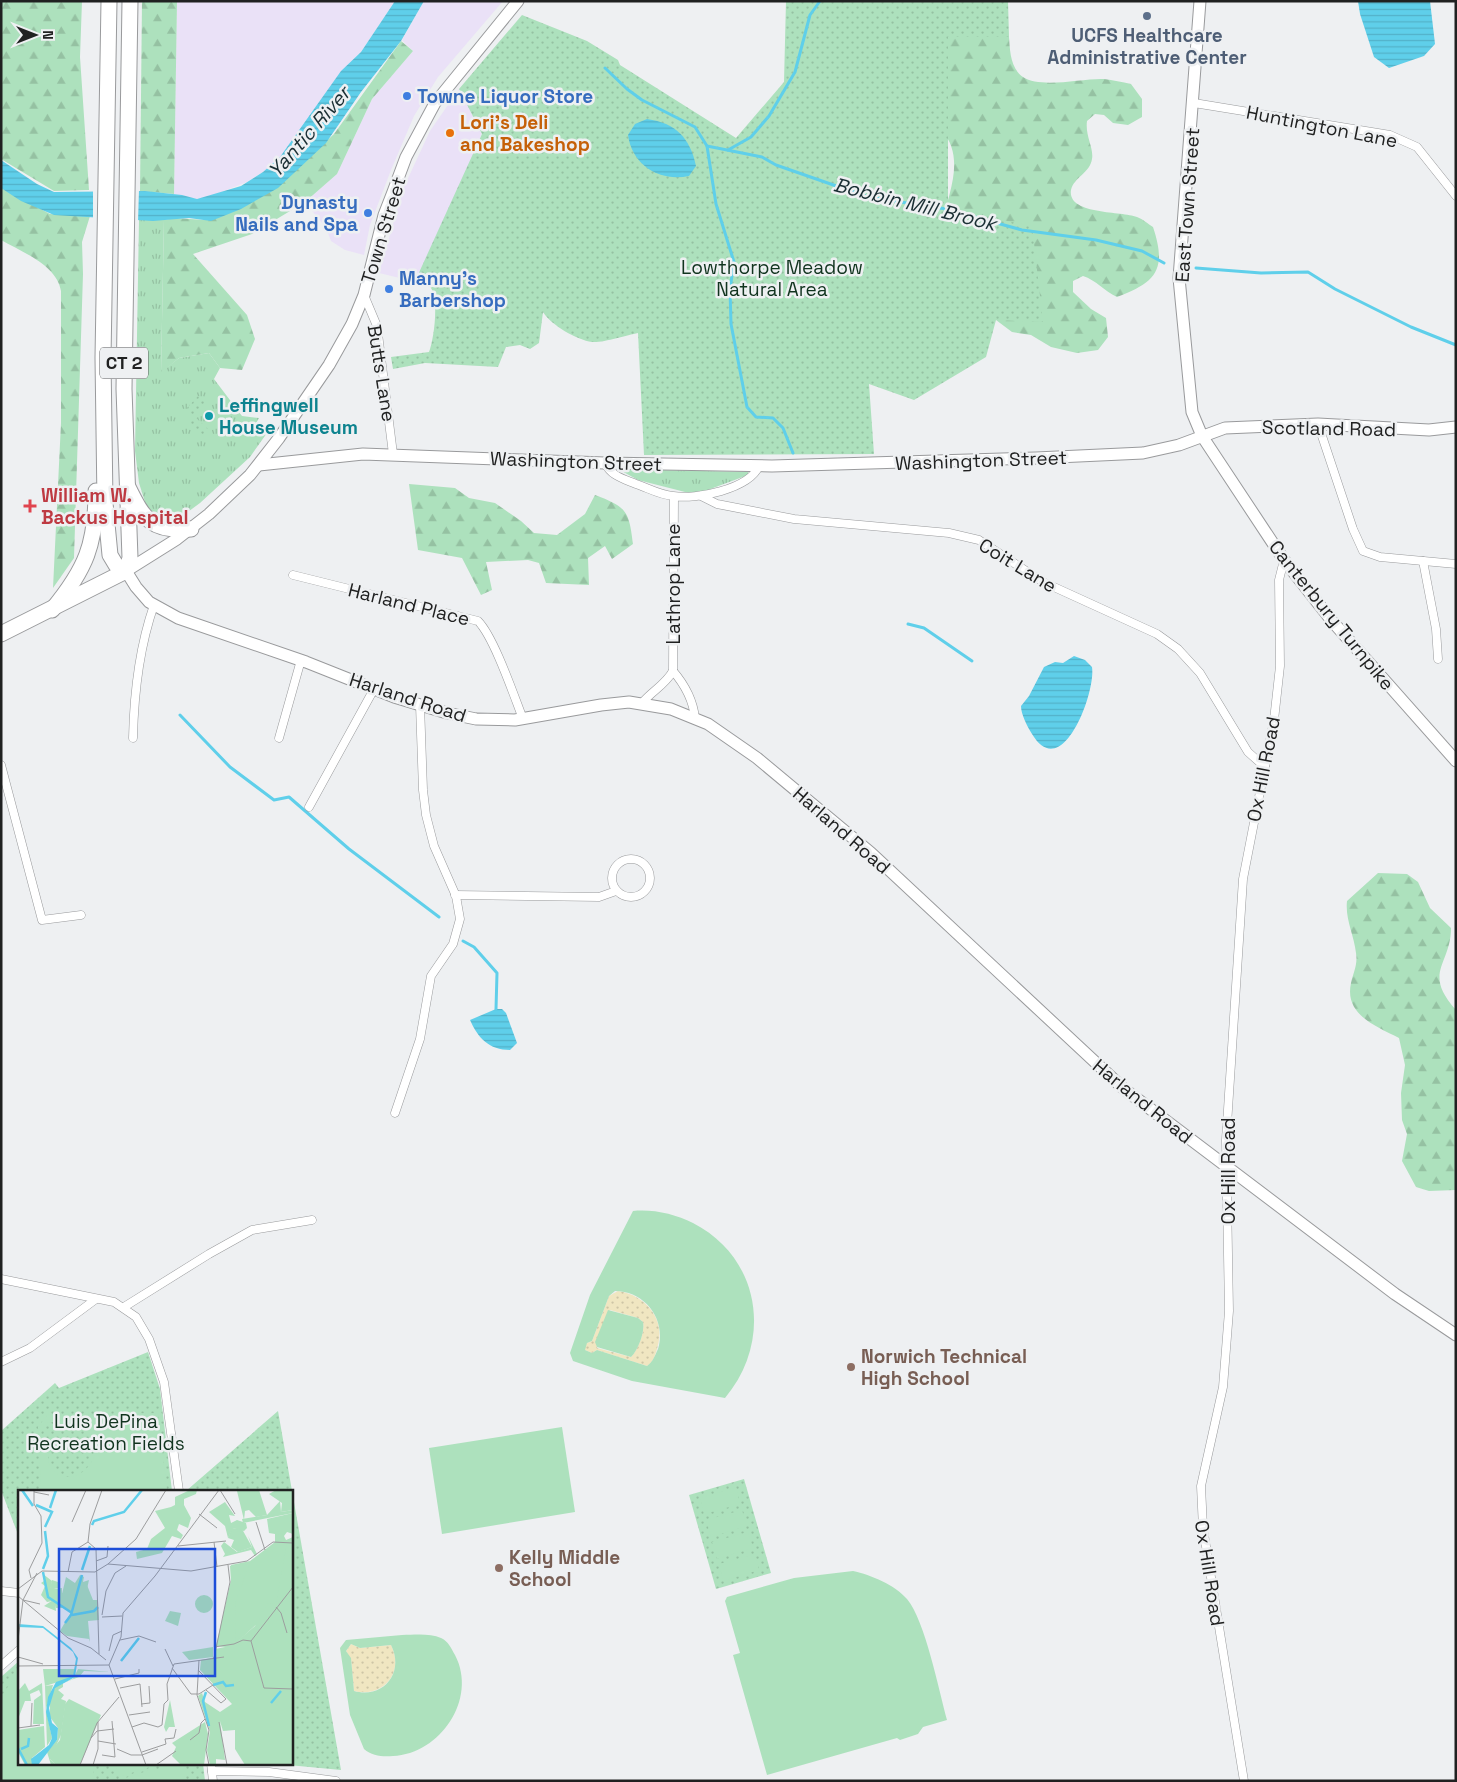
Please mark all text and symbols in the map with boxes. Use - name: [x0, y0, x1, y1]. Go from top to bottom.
- north arrow: [10, 10, 60, 60]
- marker: UCFS Healthcare Administrative Center: [1141, 10, 1153, 22]
- place label: UCFS Healthcare Administrative Center: [1047, 23, 1247, 70]
- text: N: [39, 30, 57, 40]
- water label: Yantic River: [262, 79, 357, 183]
- place label: Towne Liquor Store: [417, 84, 593, 109]
- marker: Towne Liquor Store: [401, 90, 413, 102]
- street label: Huntington Lane: [1244, 100, 1400, 153]
- place label: Lori's Deli and Bakeshop: [460, 110, 590, 157]
- marker: Lori's Deli and Bakeshop: [444, 127, 456, 139]
- street label: East Town Street: [1170, 127, 1205, 283]
- water label: Bobbin Mill Brook: [831, 171, 1001, 237]
- street label: Town Street: [355, 174, 412, 287]
- place label: Dynasty Nails and Spa: [235, 190, 358, 237]
- marker: Dynasty Nails and Spa: [362, 207, 374, 219]
- park label: Lowthorpe Meadow Natural Area: [681, 255, 863, 302]
- place label: Manny's Barbershop: [399, 266, 506, 313]
- marker: Manny's Barbershop: [383, 283, 395, 295]
- street label: Butts Lane: [361, 323, 402, 423]
- road number: CT 2: [100, 348, 148, 378]
- place label: Leffingwell House Museum: [219, 393, 358, 440]
- marker: Leffingwell House Museum: [203, 410, 215, 422]
- street label: Scotland Road: [1262, 415, 1396, 442]
- street label: Washington Street: [895, 445, 1067, 476]
- street label: Washington Street: [490, 446, 662, 477]
- place label: William W. Backus Hospital: [41, 483, 189, 530]
- marker: William W. Backus Hospital: [23, 499, 37, 513]
- street label: Lathrop Lane: [661, 524, 686, 644]
- street label: Coit Lane: [974, 532, 1061, 598]
- street label: Canterbury Turnpike: [1263, 535, 1400, 696]
- street label: Harland Place: [346, 577, 472, 632]
- street label: Harland Road: [346, 667, 470, 728]
- street label: Ox Hill Road: [1241, 714, 1286, 824]
- street label: Harland Road: [788, 781, 896, 880]
- street label: Harland Road: [1088, 1053, 1198, 1149]
- street label: Ox Hill Road: [1216, 1118, 1241, 1224]
- place label: Norwich Technical High School: [861, 1344, 1027, 1391]
- marker: Norwich Technical High School: [845, 1361, 857, 1373]
- park label: Luis DePina Recreation Fields: [27, 1409, 185, 1456]
- inset map: [18, 1490, 292, 1764]
- street label: Ox Hill Road: [1189, 1518, 1230, 1628]
- place label: Kelly Middle School: [509, 1545, 620, 1592]
- marker: Kelly Middle School: [493, 1562, 505, 1574]

